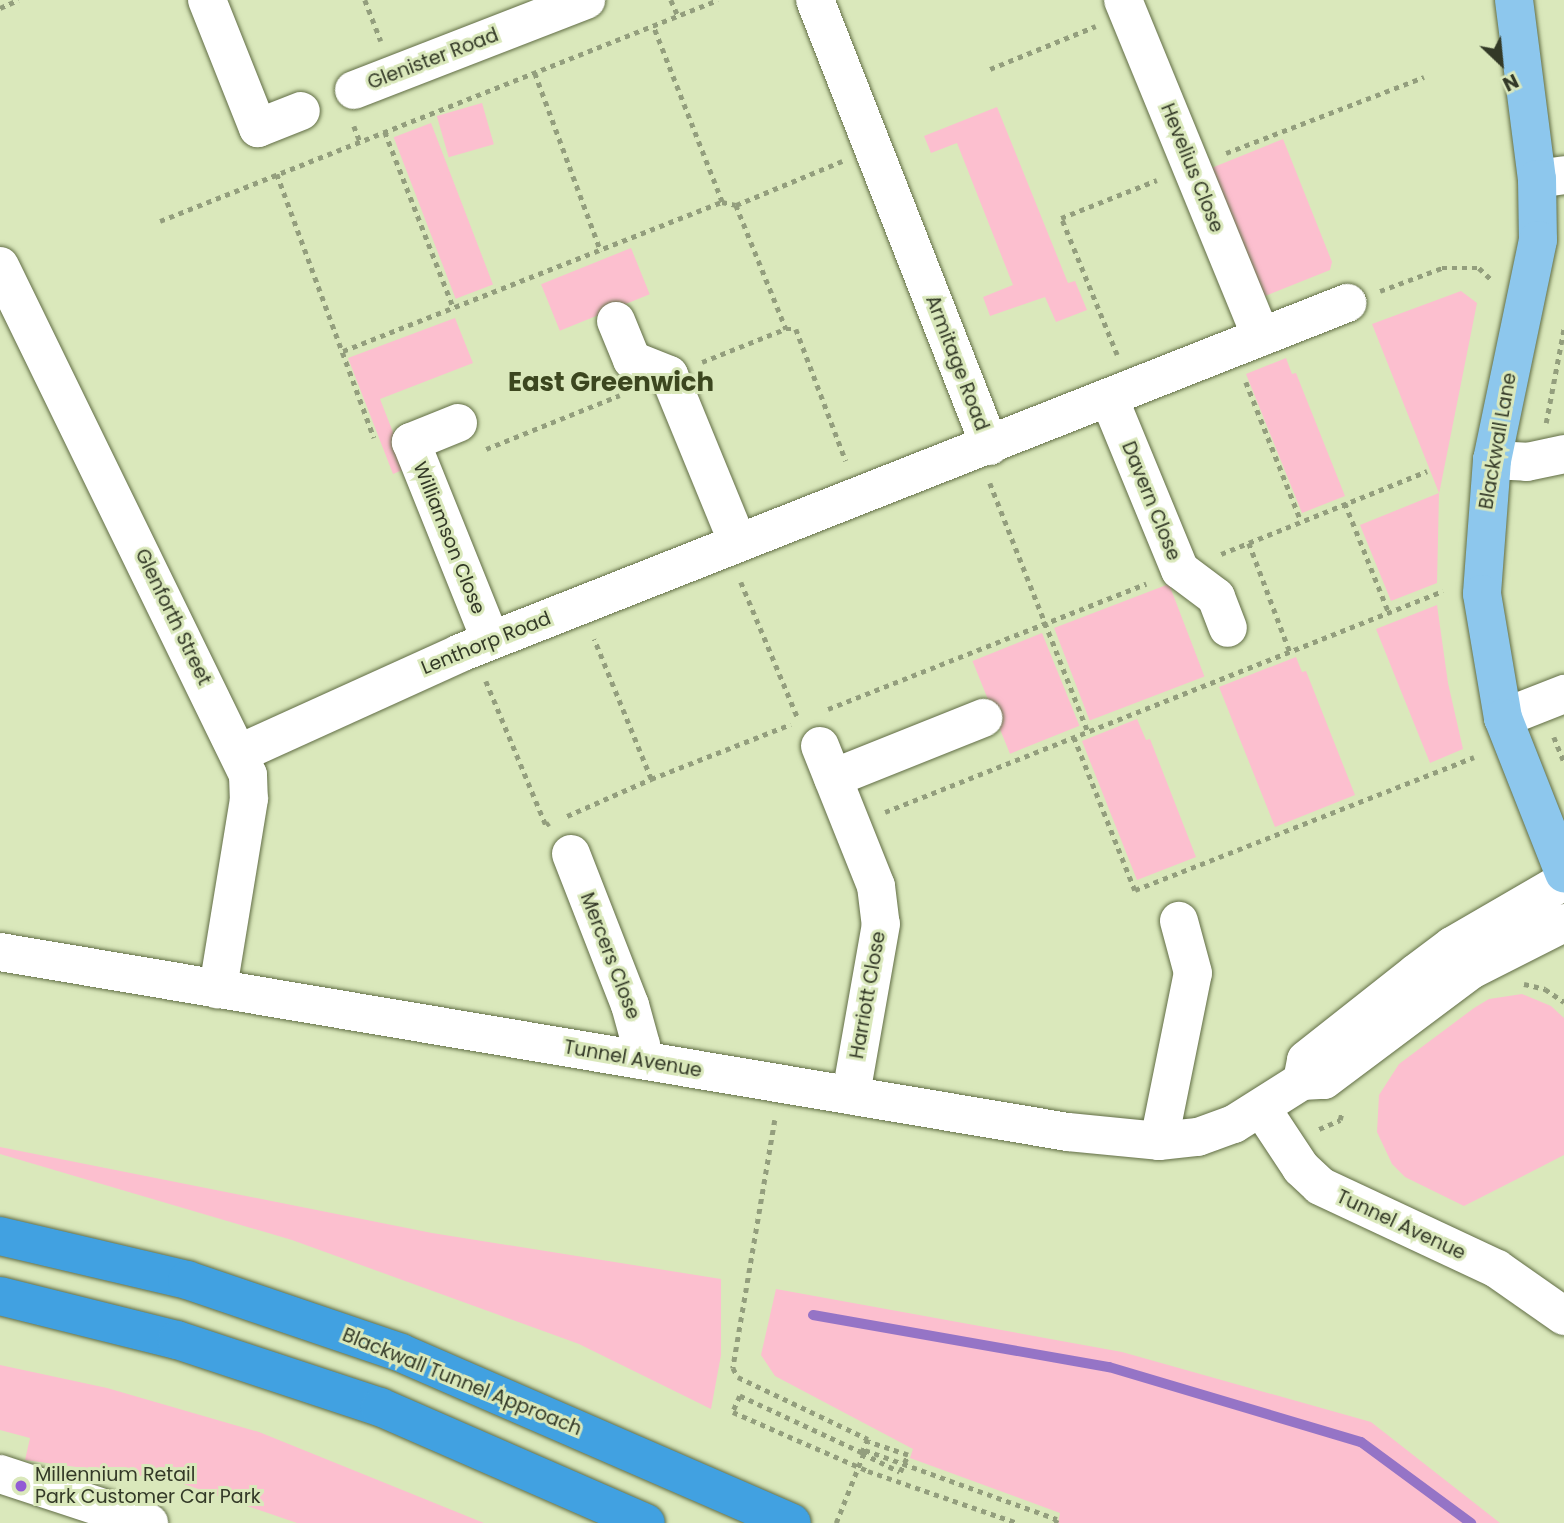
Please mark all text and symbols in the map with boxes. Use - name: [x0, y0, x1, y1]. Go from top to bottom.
- street label: Glenister Road: [364, 24, 502, 94]
- north arrow: [1466, 28, 1536, 98]
- text: N: [1498, 67, 1523, 98]
- street label: Hevelius Close: [1156, 100, 1228, 236]
- street label: Armitage Road: [921, 292, 993, 434]
- district label: East Greenwich: [508, 367, 714, 399]
- street label: Blackwall Lane: [1475, 371, 1521, 511]
- street label: Davern Close: [1117, 438, 1185, 564]
- street label: Williamson Close: [408, 459, 490, 617]
- street label: Glenforth Street: [130, 545, 216, 689]
- street label: Lenthorp Road: [418, 607, 554, 679]
- street label: Mercers Close: [575, 889, 645, 1023]
- street label: Harriott Close: [846, 929, 890, 1061]
- street label: Tunnel Avenue: [562, 1036, 704, 1082]
- street label: Tunnel Avenue: [1333, 1185, 1469, 1265]
- street label: Blackwall Tunnel Approach: [339, 1324, 585, 1440]
- place label: Millennium Retail Park Customer Car Park: [35, 1464, 261, 1508]
- marker: Millennium Retail Park Customer Car Park: [13, 1478, 29, 1494]

